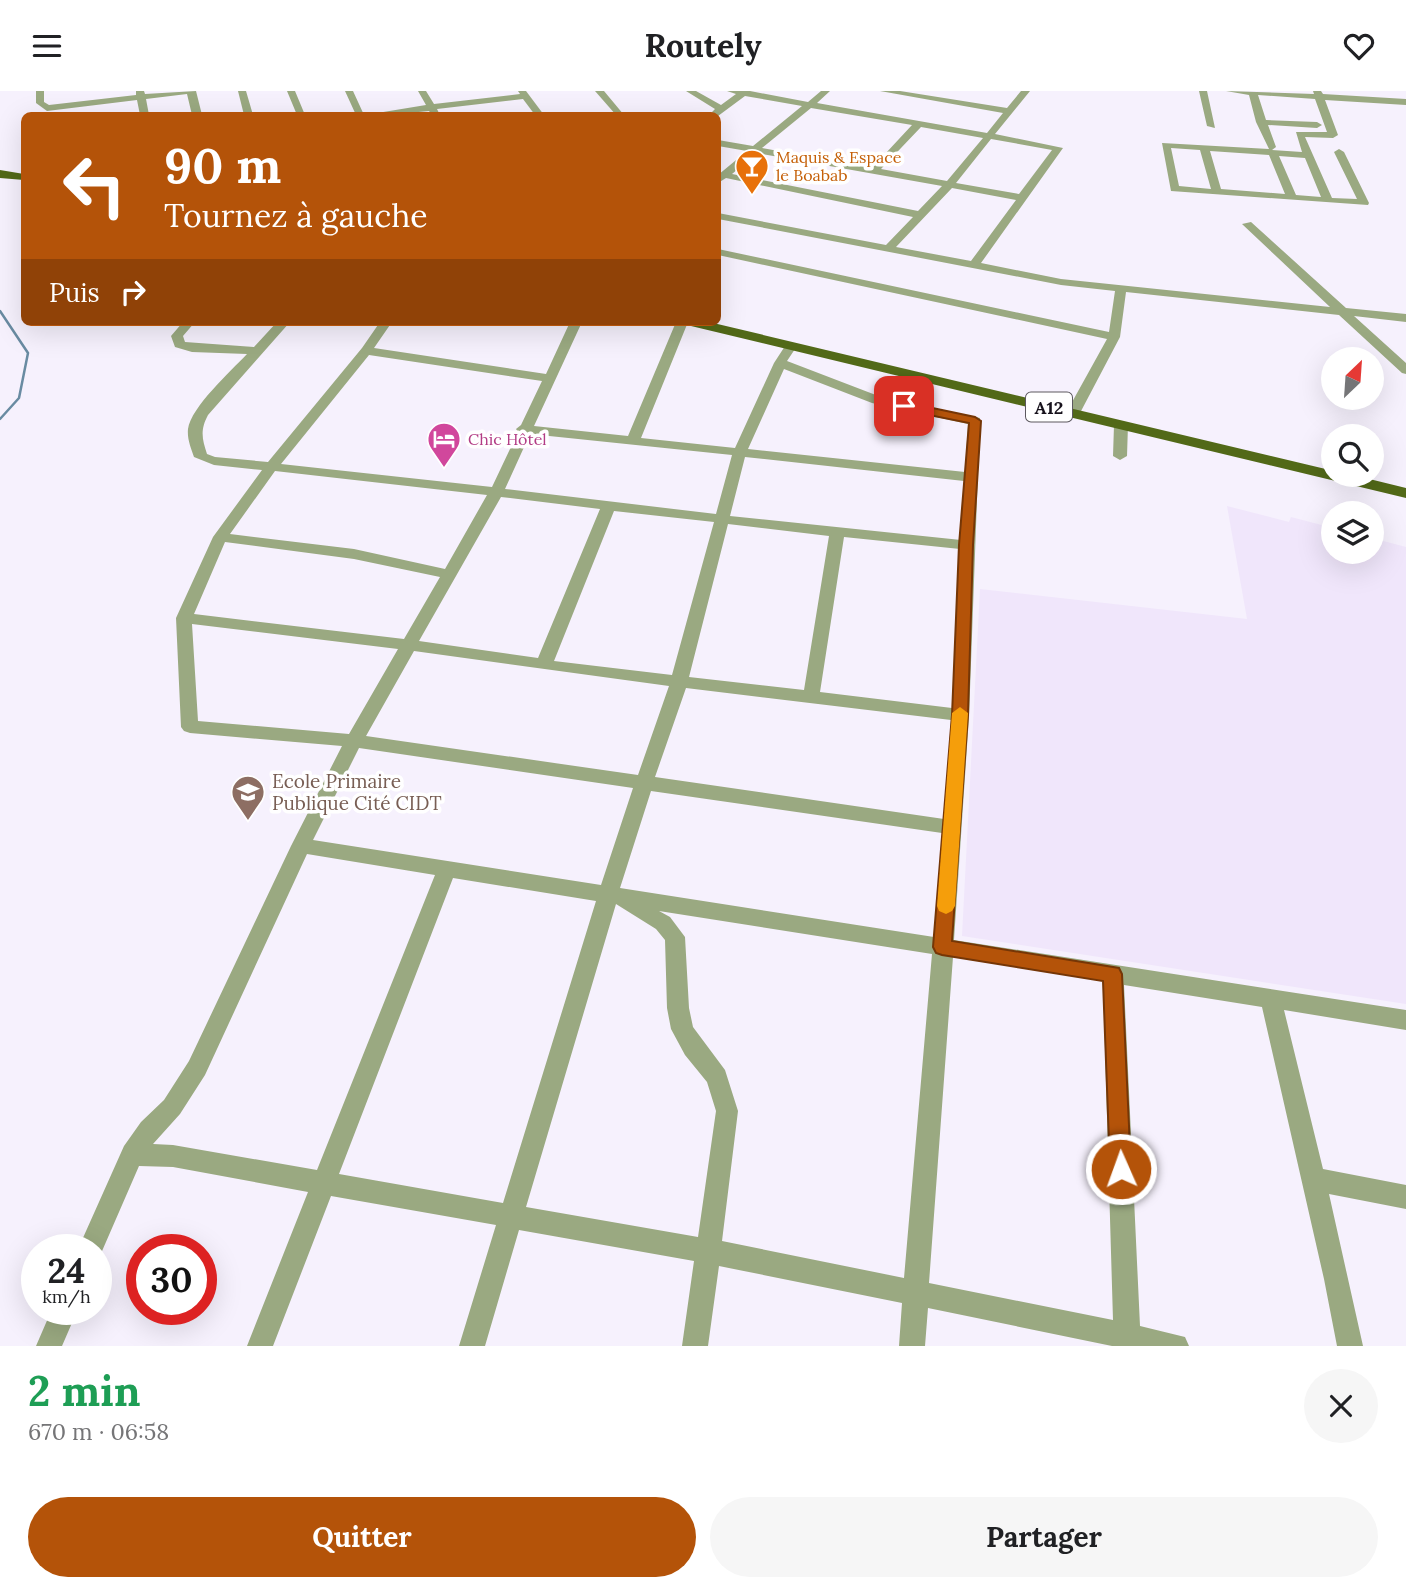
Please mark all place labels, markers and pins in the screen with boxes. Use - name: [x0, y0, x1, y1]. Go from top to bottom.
- bar icon: Maquis & Espace le Boabab: [733, 147, 771, 196]
- place label: Maquis & Espace le Boabab: [776, 147, 902, 185]
- pin: [874, 376, 934, 436]
- hotel icon: Chic Hôtel: [425, 420, 463, 469]
- place label: Chic Hôtel: [468, 429, 547, 449]
- place label: Ecole Primaire Publique Cité CIDT: [272, 769, 442, 815]
- school or university icon: Ecole Primaire Publique Cité CIDT: [229, 773, 267, 822]

